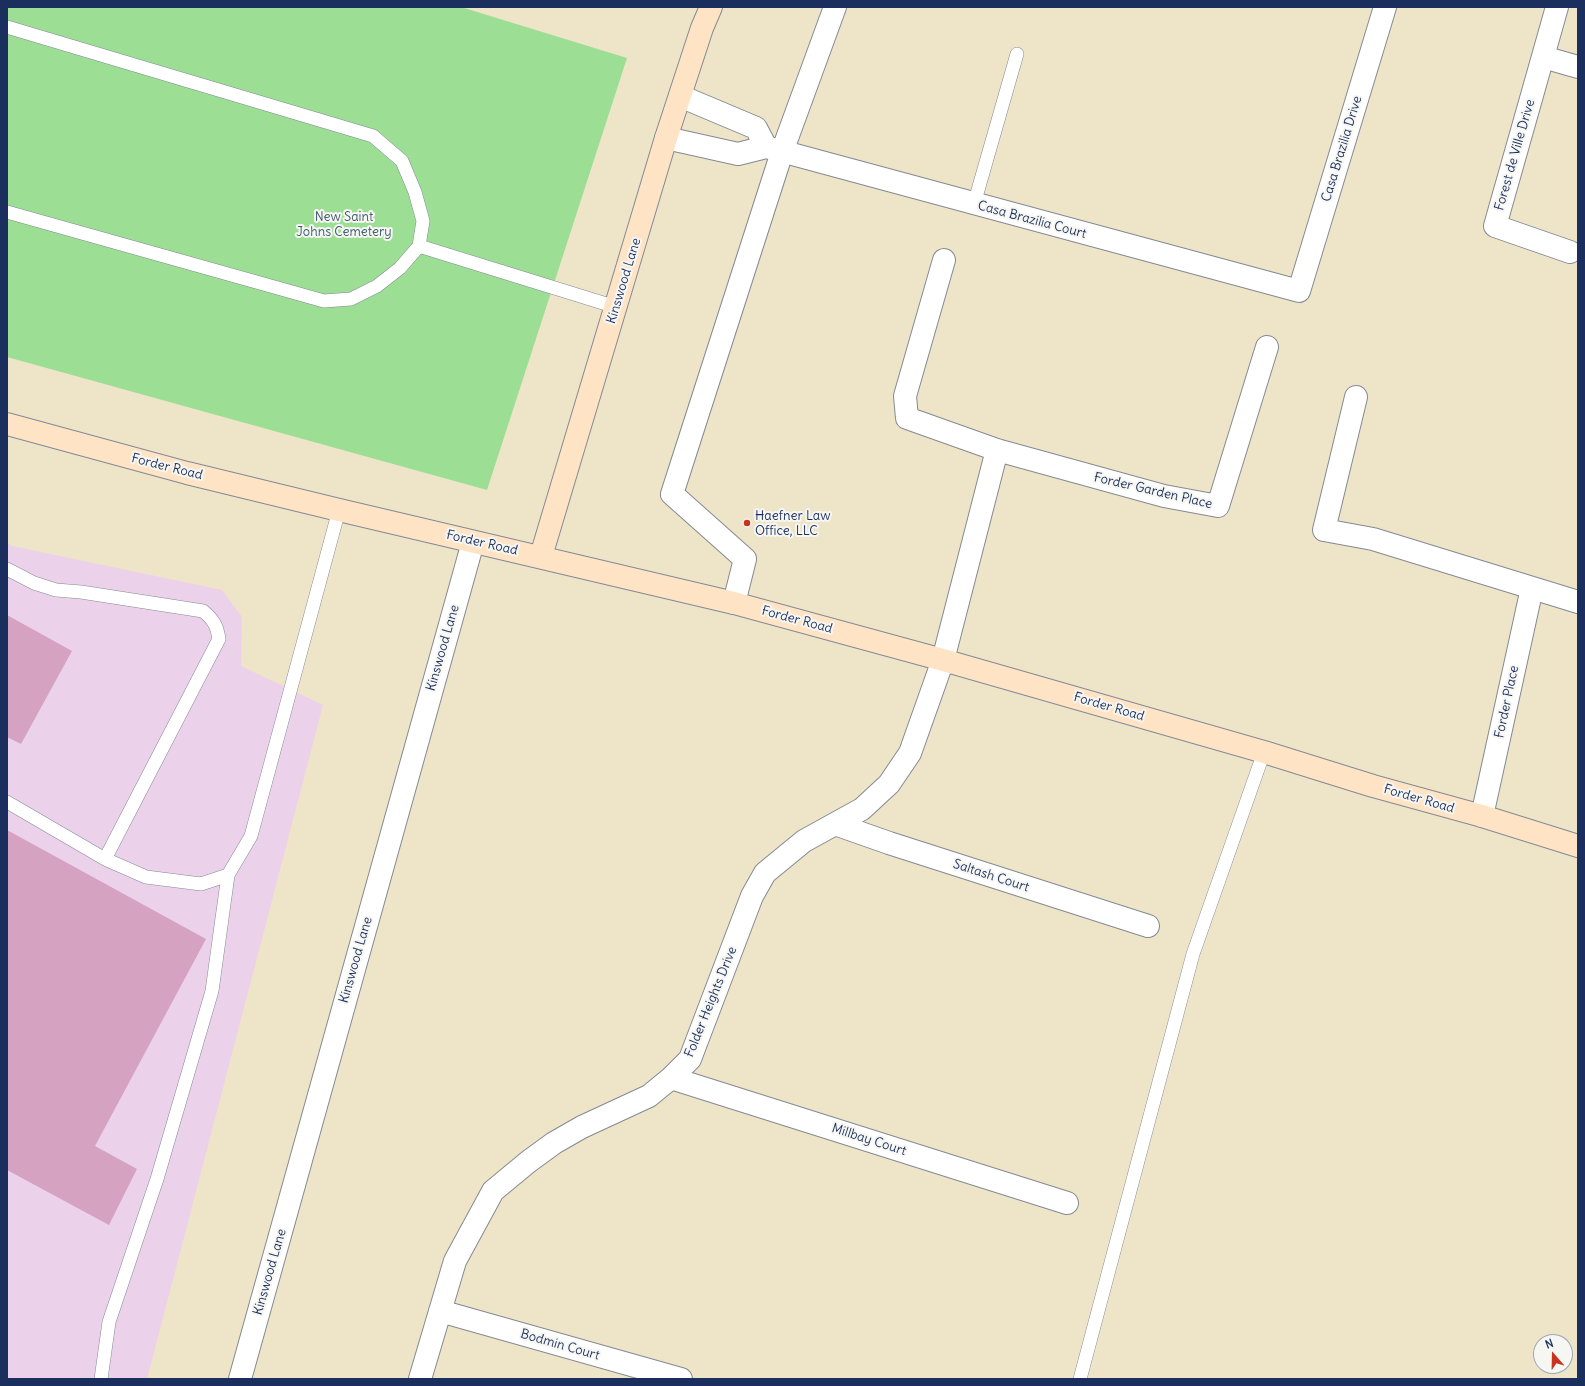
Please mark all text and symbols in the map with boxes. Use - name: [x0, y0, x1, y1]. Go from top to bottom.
- street label: Casa Brazilia Drive: [1319, 94, 1365, 204]
- street label: Forest de Ville Drive: [1492, 98, 1538, 212]
- street label: Casa Brazilia Court: [976, 198, 1088, 242]
- park label: New Saint Johns Cemetery: [296, 209, 392, 240]
- street label: Kinswood Lane: [604, 236, 644, 326]
- street label: Forder Road: [130, 451, 204, 483]
- street label: Forder Garden Place: [1092, 470, 1214, 512]
- place label: Haefner Law Office, LLC: [755, 508, 831, 539]
- marker: Haefner Law Office, LLC: [742, 518, 752, 528]
- street label: Forder Road: [445, 527, 519, 559]
- street label: Kinswood Lane: [423, 603, 463, 693]
- street label: Forder Road: [760, 603, 834, 637]
- street label: Forder Place: [1492, 664, 1522, 740]
- street label: Forder Road: [1072, 689, 1146, 725]
- street label: Forder Road: [1382, 781, 1456, 817]
- street label: Saltash Court: [951, 856, 1031, 896]
- street label: Kinswood Lane: [336, 915, 376, 1005]
- street label: Folder Heights Drive: [682, 944, 740, 1060]
- street label: Millbay Court: [830, 1121, 908, 1159]
- street label: Kinswood Lane: [250, 1227, 290, 1317]
- street label: Bodmin Court: [519, 1326, 601, 1364]
- north arrow: [1533, 1334, 1573, 1374]
- text: N: [1543, 1336, 1555, 1352]

